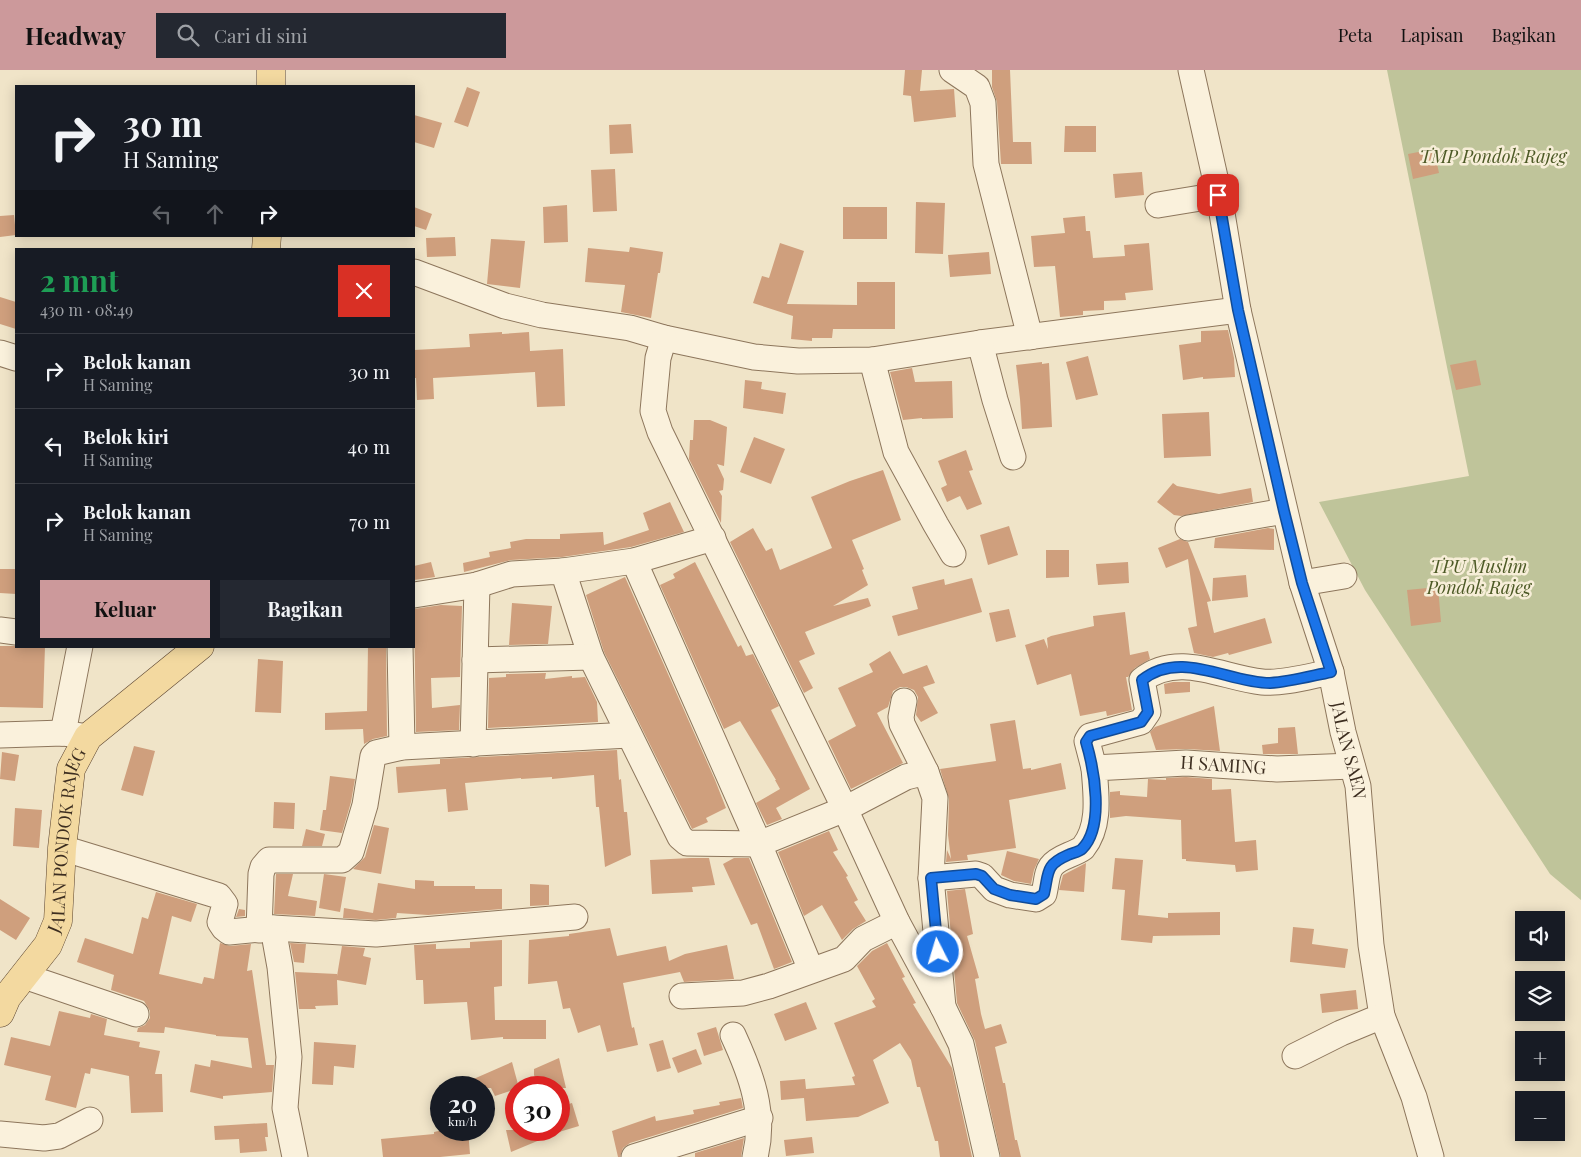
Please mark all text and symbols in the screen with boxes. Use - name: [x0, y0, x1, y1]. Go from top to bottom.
- search box: [156, 13, 506, 58]
- text: Headway: [25, 19, 126, 51]
- icon: search: [174, 21, 202, 49]
- text: Cari di sini: [214, 22, 308, 48]
- text: Peta: [1338, 23, 1373, 47]
- text: Lapisan: [1401, 23, 1464, 47]
- text: Bagikan: [1492, 23, 1556, 47]
- text: 30 m: [123, 99, 203, 146]
- icon: right: [40, 105, 105, 170]
- text: H Saming: [123, 144, 218, 174]
- park label: TMP Pondok Rajeg: [1420, 144, 1568, 168]
- pin: [1197, 174, 1239, 216]
- icon: arrive: [1204, 181, 1232, 209]
- icon: left: [148, 200, 176, 228]
- icon: ahead: [201, 200, 229, 228]
- icon: right: [254, 200, 282, 228]
- text: 2 mnt: [40, 260, 119, 300]
- button: close: [338, 265, 390, 317]
- text: 430 m · 08:49: [40, 299, 133, 320]
- text: Belok kanan: [83, 348, 191, 374]
- icon: right: [40, 357, 68, 385]
- text: 30 m: [348, 358, 390, 384]
- text: H Saming: [83, 374, 152, 395]
- text: Belok kiri: [83, 423, 169, 449]
- icon: left: [40, 432, 68, 460]
- text: 40 m: [348, 433, 390, 459]
- text: H Saming: [83, 449, 152, 470]
- text: Belok kanan: [83, 498, 191, 524]
- icon: right: [40, 507, 68, 535]
- text: 70 m: [349, 508, 390, 534]
- text: H Saming: [83, 524, 152, 545]
- park label: TPU Muslim Pondok Rajeg: [1426, 554, 1533, 599]
- button: Keluar: [40, 580, 210, 638]
- button: Bagikan: [220, 580, 390, 638]
- street label: JALAN SAEN: [1326, 698, 1372, 800]
- street label: JALAN PONDOK RAJEG: [41, 743, 91, 937]
- street label: H SAMING: [1180, 750, 1267, 779]
- map controls: [1515, 911, 1565, 1141]
- button: sound: [1515, 911, 1565, 961]
- position arrow: [911, 925, 963, 977]
- button: layers: [1515, 971, 1565, 1021]
- button: +: [1515, 1031, 1565, 1081]
- speed limit sign: 30: [505, 1076, 570, 1141]
- text: 20: [448, 1086, 477, 1119]
- button: −: [1515, 1091, 1565, 1141]
- text: km/h: [448, 1113, 477, 1129]

